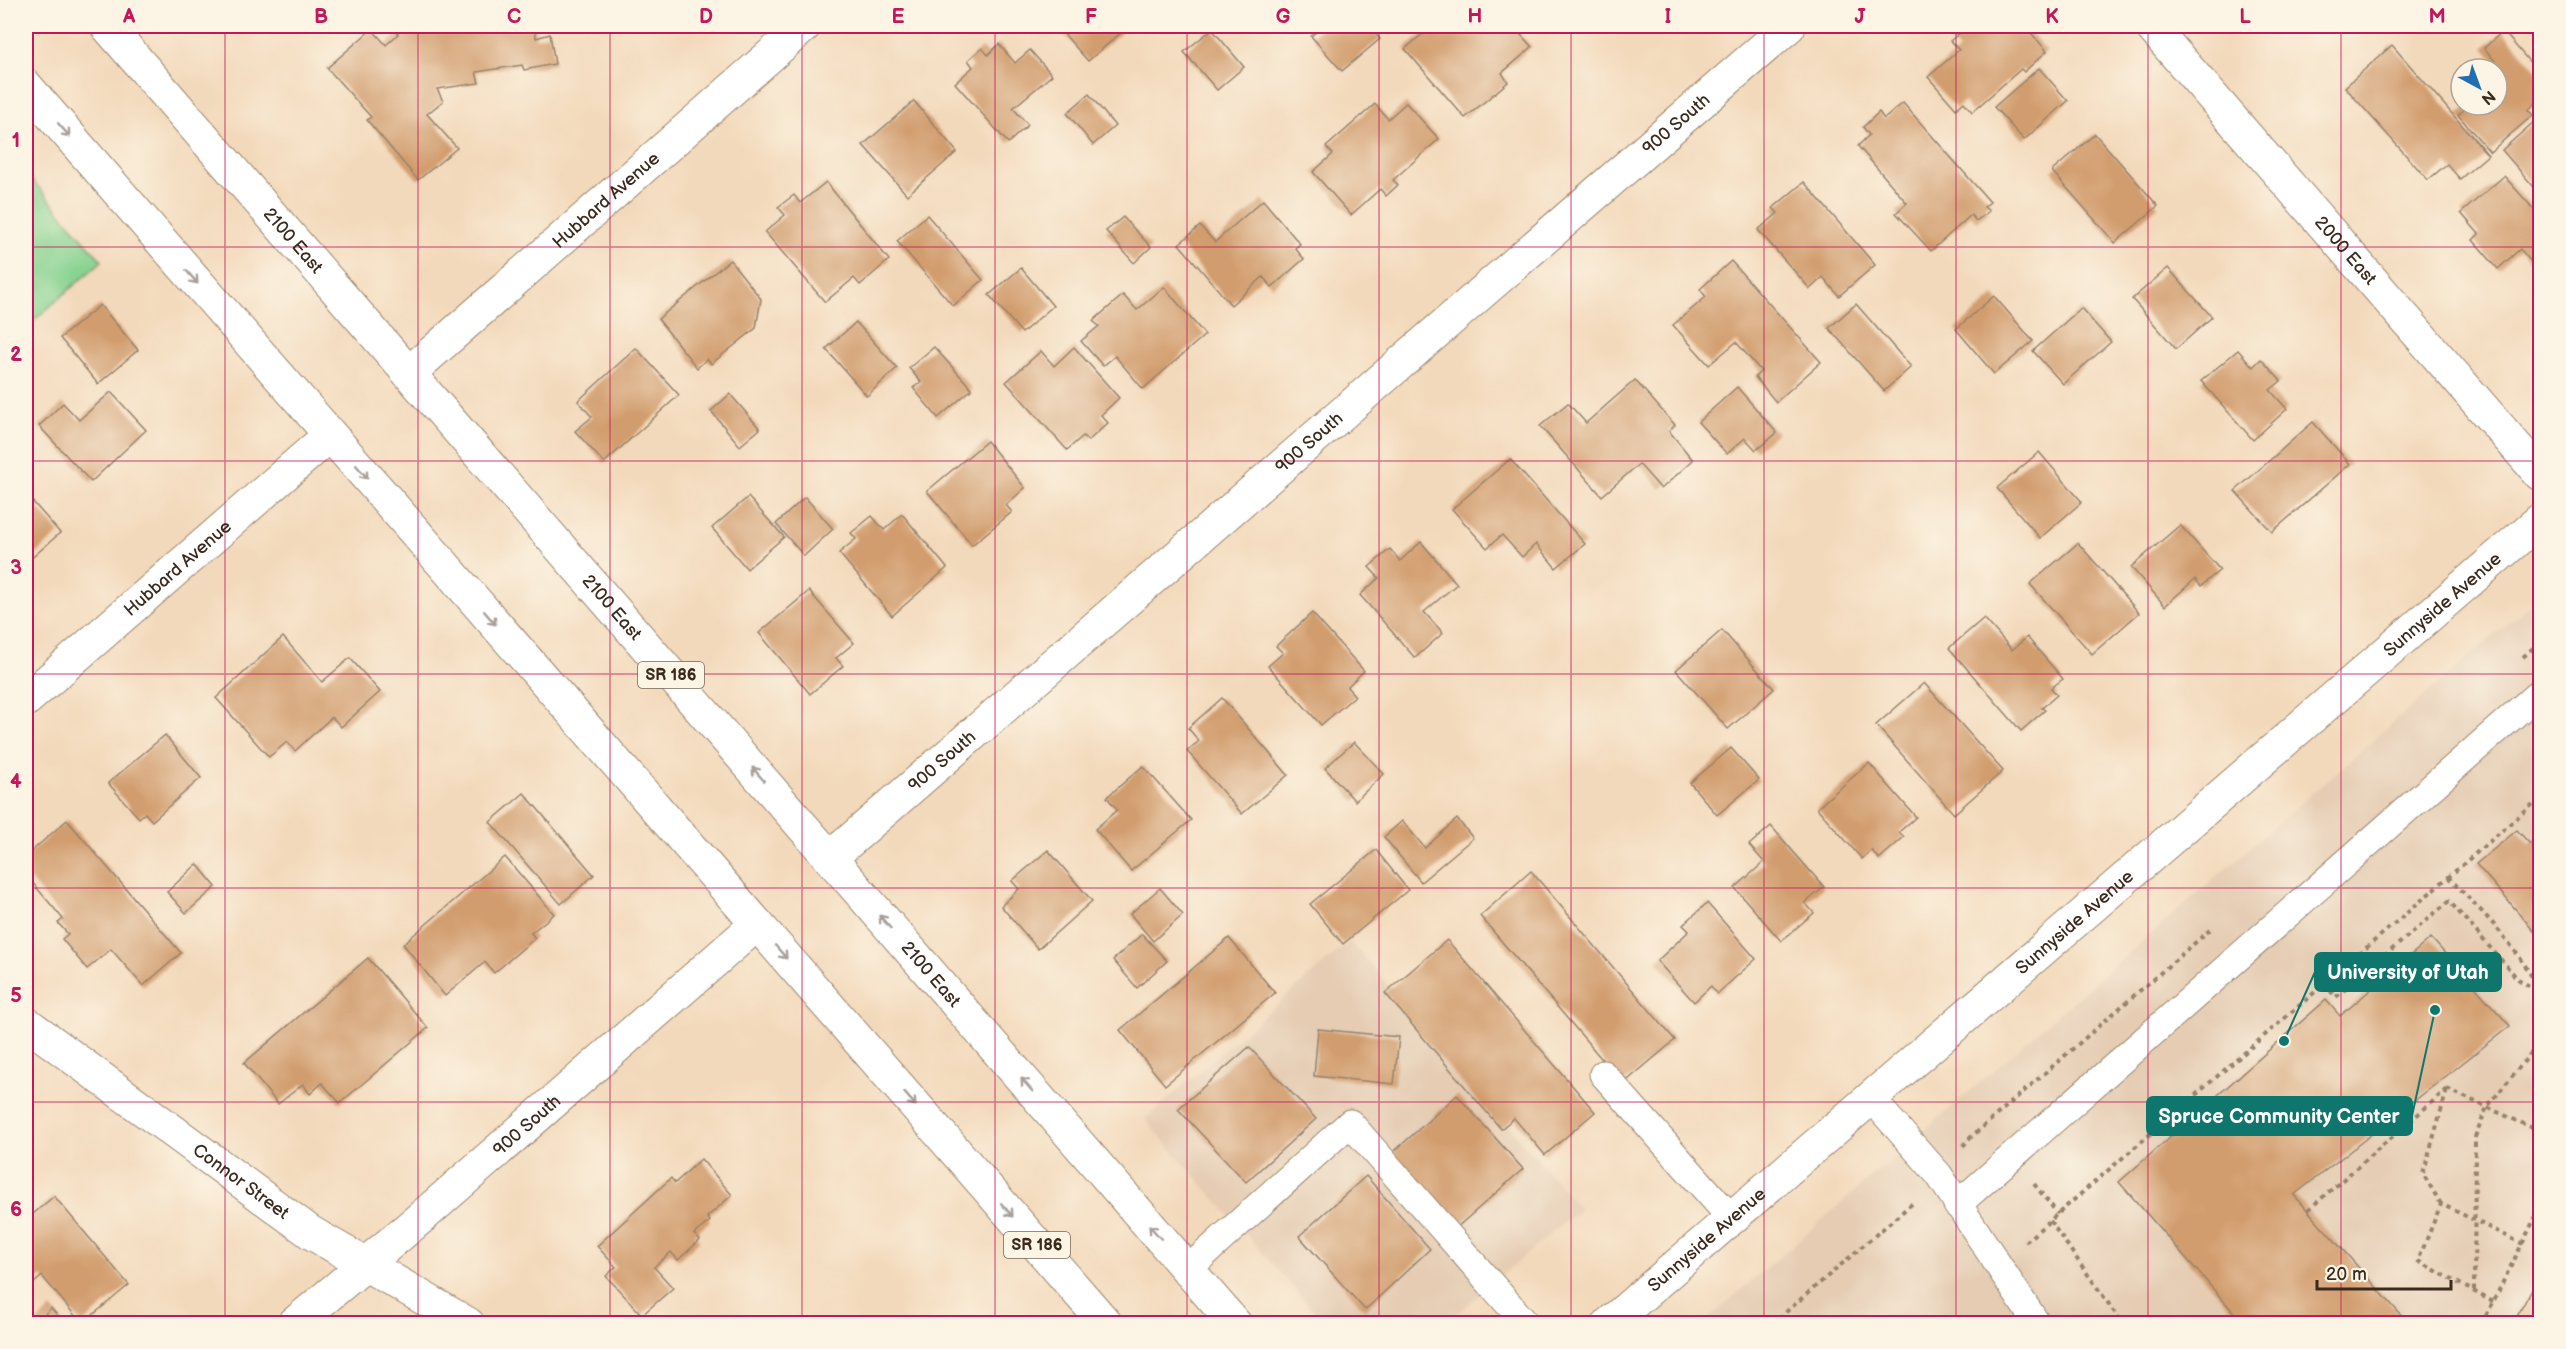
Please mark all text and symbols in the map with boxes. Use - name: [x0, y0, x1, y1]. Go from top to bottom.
- text: A: [122, 5, 136, 29]
- text: B: [314, 5, 328, 29]
- text: C: [507, 5, 521, 29]
- text: D: [699, 5, 713, 29]
- text: E: [892, 5, 905, 29]
- text: F: [1085, 5, 1097, 29]
- text: G: [1276, 5, 1291, 29]
- text: H: [1468, 5, 1482, 29]
- text: I: [1665, 5, 1671, 29]
- text: J: [1855, 5, 1867, 29]
- text: K: [2045, 5, 2059, 29]
- text: L: [2239, 5, 2251, 29]
- text: M: [2428, 5, 2446, 29]
- north arrow: [2449, 57, 2509, 117]
- text: N: [2477, 86, 2499, 108]
- street label: 900 South: [1638, 89, 1714, 159]
- one-way arrow: [57, 122, 71, 137]
- text: 1: [12, 129, 20, 153]
- street label: Hubbard Avenue: [548, 147, 664, 253]
- street label: 2100 East: [259, 203, 328, 278]
- street label: 2000 East: [2310, 212, 2381, 289]
- one-way arrow: [185, 269, 199, 284]
- text: 2: [10, 343, 22, 367]
- street label: 900 South: [1271, 408, 1347, 478]
- one-way arrow: [355, 464, 369, 479]
- street label: Hubbard Avenue: [120, 515, 236, 620]
- street label: Sunnyside Avenue: [2379, 548, 2506, 661]
- text: 3: [10, 556, 22, 580]
- street label: 2100 East: [578, 570, 647, 645]
- one-way arrow: [483, 611, 497, 626]
- road number: SR 186: [638, 662, 704, 688]
- street label: 900 South: [904, 726, 980, 796]
- one-way arrow: [751, 766, 764, 782]
- text: 4: [10, 770, 22, 794]
- street label: Sunnyside Avenue: [2011, 865, 2138, 979]
- one-way arrow: [879, 914, 892, 930]
- street label: 2100 East: [897, 937, 965, 1011]
- one-way arrow: [775, 944, 788, 960]
- callout: University of Utah: [2315, 953, 2501, 991]
- text: University of Utah: [2327, 961, 2489, 985]
- text: 5: [10, 984, 22, 1008]
- one-way arrow: [1020, 1078, 1034, 1093]
- street label: 900 South: [489, 1090, 565, 1160]
- one-way arrow: [903, 1091, 917, 1106]
- callout: Spruce Community Center: [2147, 1097, 2412, 1135]
- text: Spruce Community Center: [2159, 1105, 2400, 1129]
- street label: Connor Street: [189, 1139, 294, 1224]
- street label: Sunnyside Avenue: [1644, 1183, 1770, 1296]
- text: 6: [10, 1198, 22, 1222]
- one-way arrow: [1000, 1202, 1014, 1217]
- one-way arrow: [1148, 1225, 1162, 1240]
- road number: SR 186: [1004, 1232, 1070, 1258]
- scale bar: [2317, 1253, 2450, 1291]
- text: 20 m: [2326, 1264, 2367, 1285]

